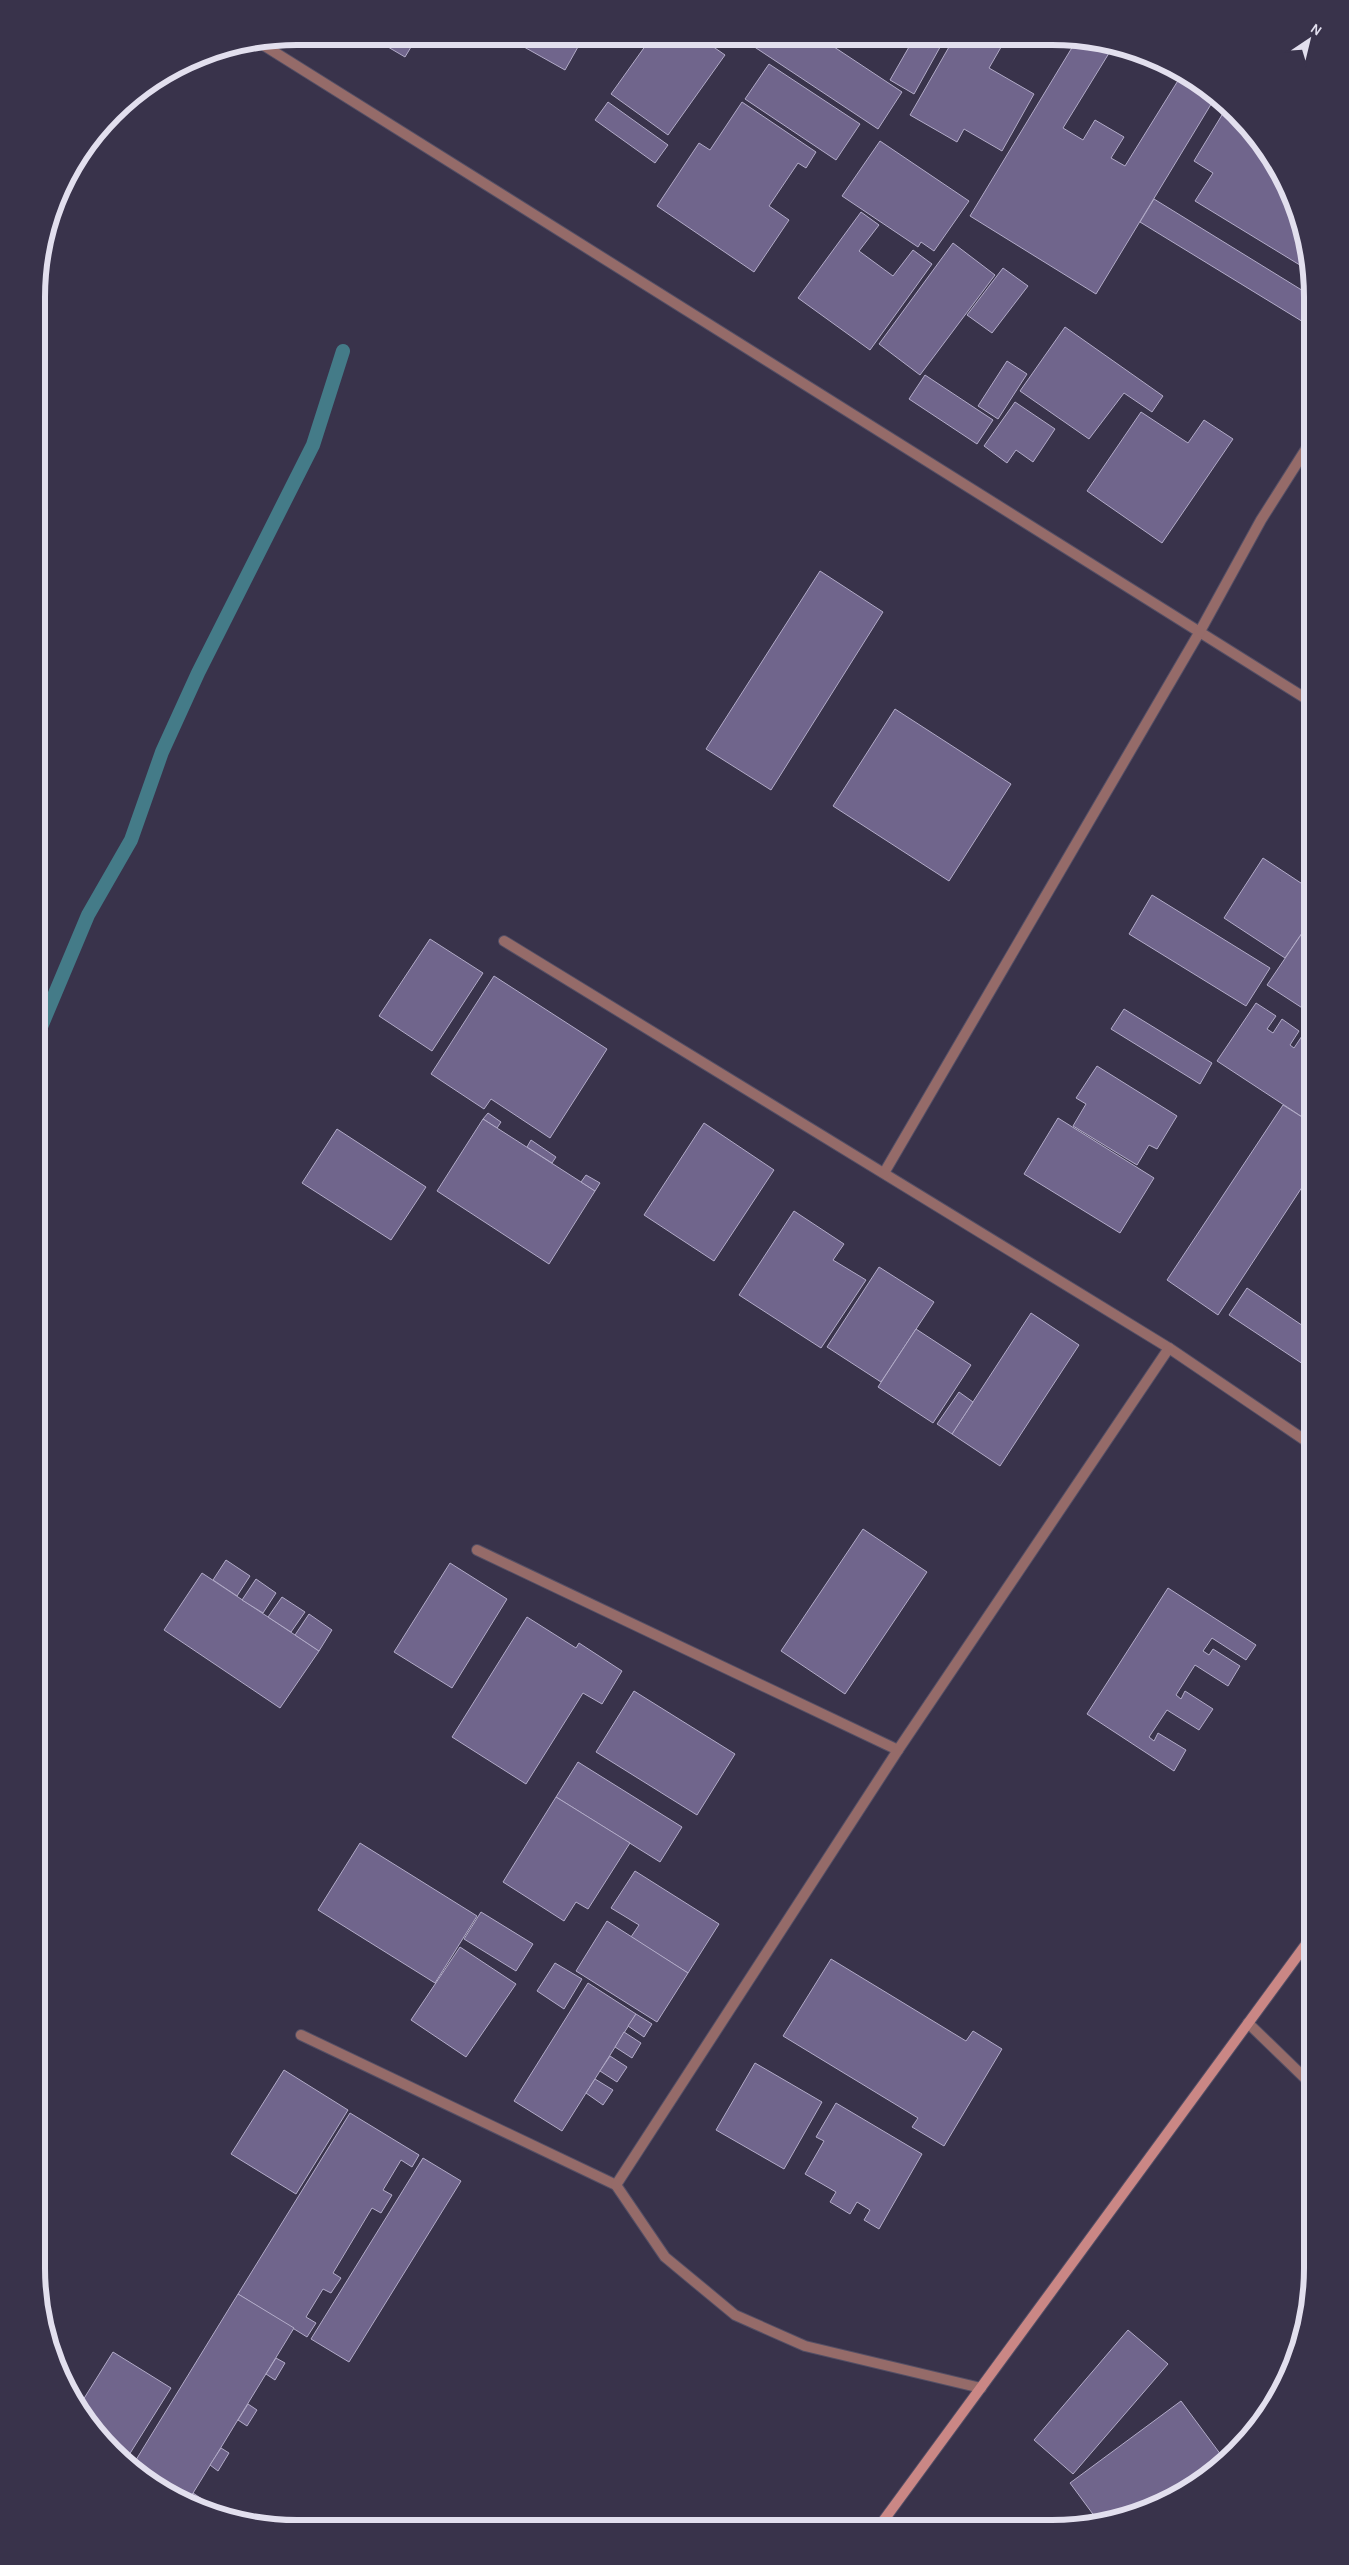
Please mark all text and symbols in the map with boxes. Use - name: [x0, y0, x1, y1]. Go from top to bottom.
- north arrow: [1284, 15, 1334, 65]
- text: N: [1307, 20, 1325, 40]

